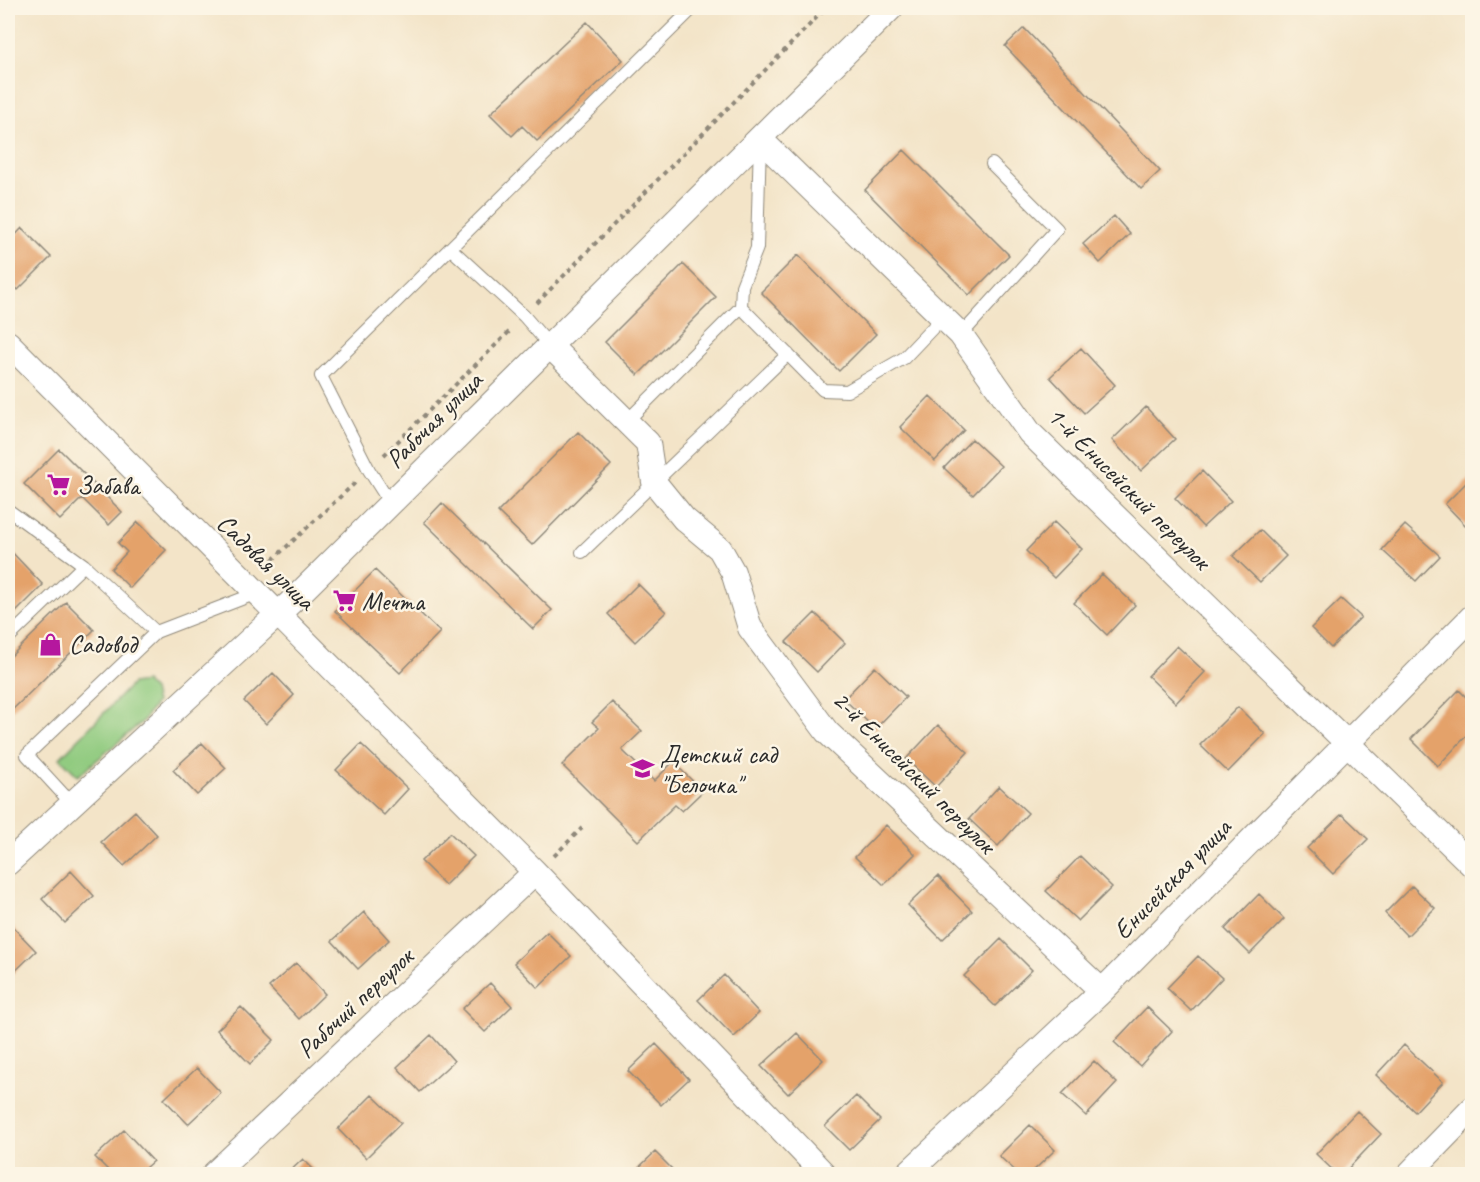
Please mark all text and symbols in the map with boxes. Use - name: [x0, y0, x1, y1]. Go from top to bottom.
- street label: Рабочая улица: [378, 363, 491, 476]
- street label: 1-й Енисейский переулок: [1040, 399, 1219, 578]
- place label: Забава: [77, 469, 141, 502]
- supermarket icon: Забава: [46, 472, 72, 498]
- street label: Садовая улица: [210, 507, 324, 618]
- place label: Мечта: [362, 585, 426, 618]
- supermarket icon: Мечта: [331, 588, 357, 614]
- place label: Садовод: [69, 628, 139, 661]
- shop icon: Садовод: [38, 631, 64, 657]
- street label: 2-й Енисейский переулок: [825, 683, 1004, 862]
- place label: Детский сад "Белочка": [660, 738, 779, 801]
- school or university icon: Детский сад "Белочка": [629, 756, 655, 782]
- street label: Енисейская улица: [1106, 810, 1239, 946]
- street label: Рабочий переулок: [290, 939, 422, 1065]

